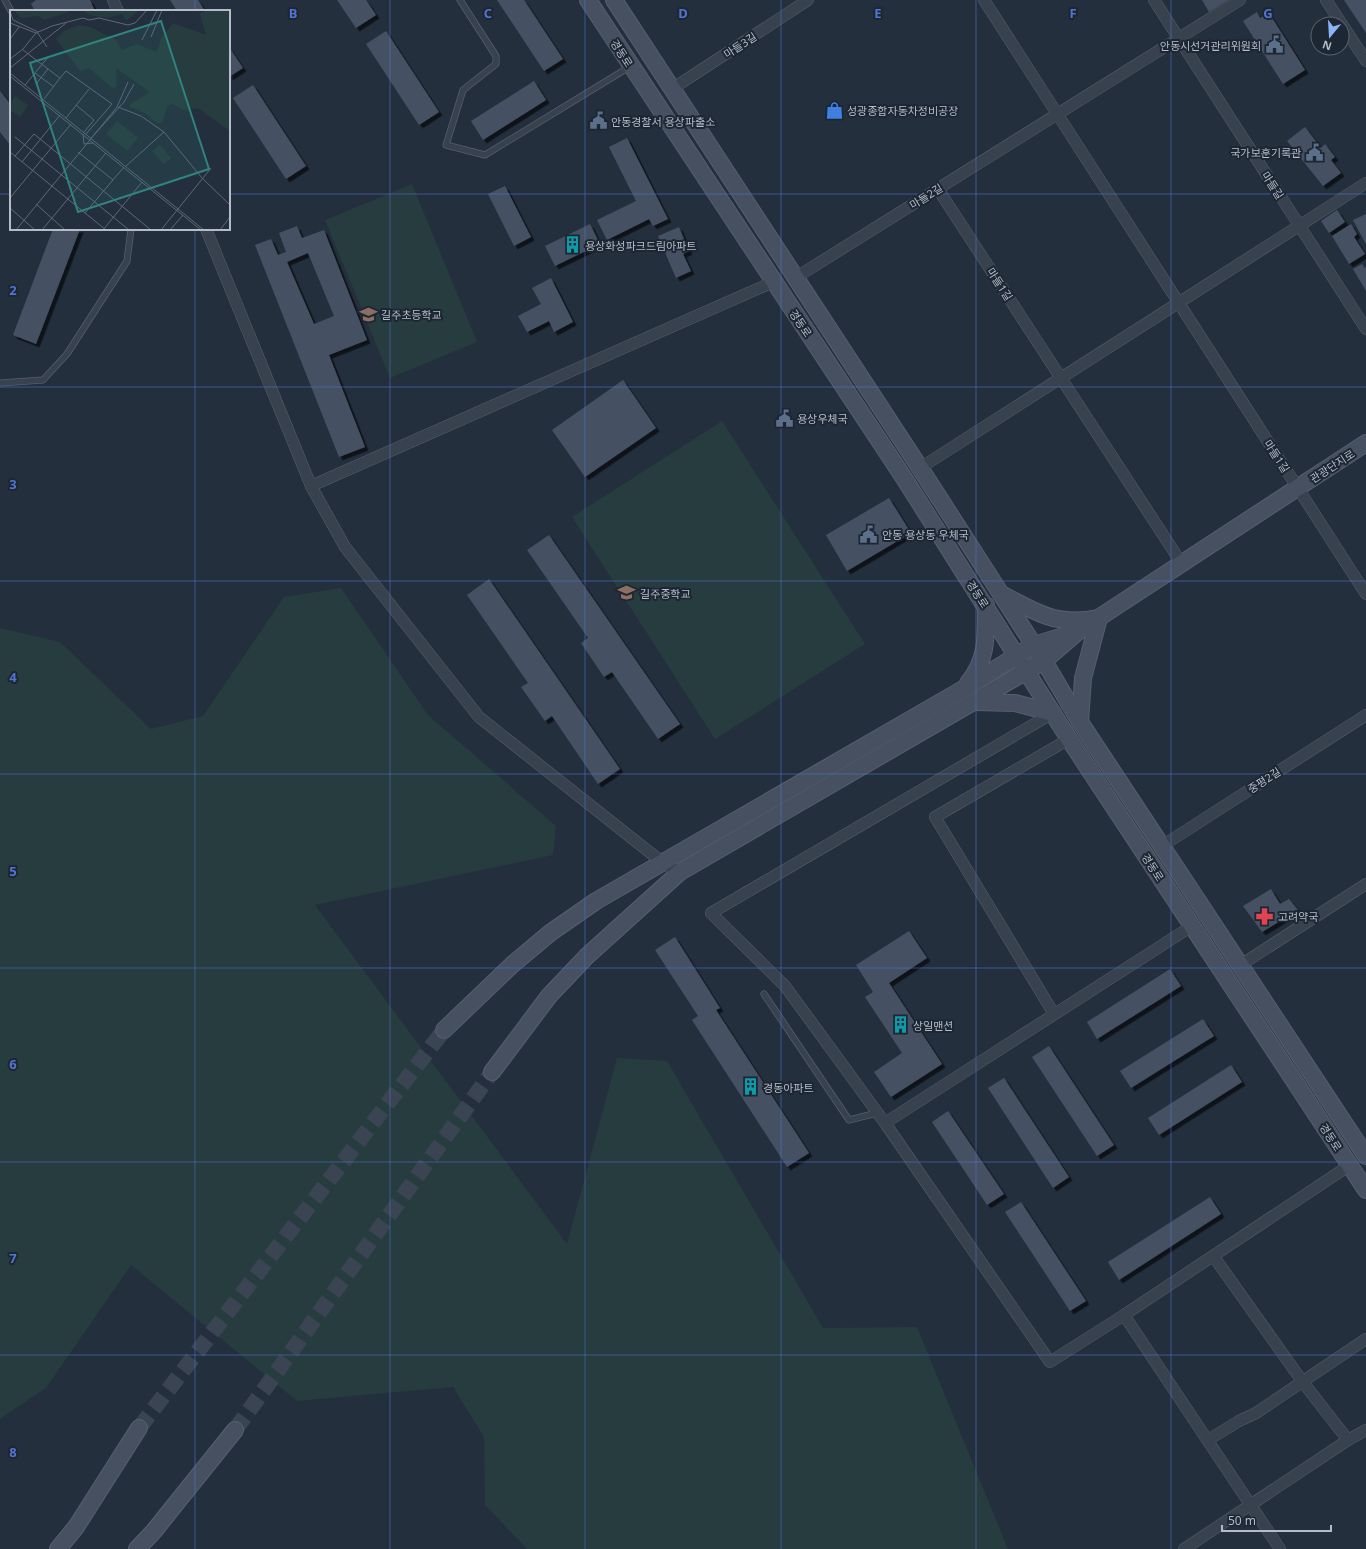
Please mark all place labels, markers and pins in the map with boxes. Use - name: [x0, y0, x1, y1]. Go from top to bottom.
- public building icon: 안동시선거관리위원회: [1264, 35, 1284, 55]
- place label: 안동시선거관리위원회: [1160, 38, 1261, 53]
- shop icon: 성광종합자동차정비공장: [824, 100, 844, 120]
- place label: 성광종합자동차정비공장: [847, 103, 958, 118]
- public building icon: 안동경찰서 용상파출소: [588, 111, 608, 131]
- place label: 안동경찰서 용상파출소: [611, 114, 715, 129]
- public building icon: 국가보훈기록관: [1304, 142, 1324, 162]
- place label: 국가보훈기록관: [1230, 145, 1301, 160]
- building icon: 용상화성파크드림아파트: [562, 235, 582, 255]
- place label: 용상화성파크드림아파트: [585, 238, 696, 253]
- school or university icon: 길주초등학교: [358, 304, 378, 324]
- place label: 길주초등학교: [381, 307, 442, 322]
- public building icon: 용상우체국: [774, 408, 794, 428]
- place label: 용상우체국: [797, 411, 848, 426]
- public building icon: 안동 용상동 우체국: [859, 524, 879, 544]
- place label: 안동 용상동 우체국: [882, 527, 969, 542]
- school or university icon: 길주중학교: [617, 583, 637, 603]
- place label: 길주중학교: [640, 586, 691, 601]
- pharmacy icon: 고려약국: [1255, 906, 1275, 926]
- place label: 고려약국: [1278, 909, 1318, 924]
- building icon: 상일맨션: [890, 1015, 910, 1035]
- place label: 상일맨션: [913, 1018, 953, 1033]
- building icon: 경동아파트: [740, 1077, 760, 1097]
- place label: 경동아파트: [763, 1080, 814, 1095]

